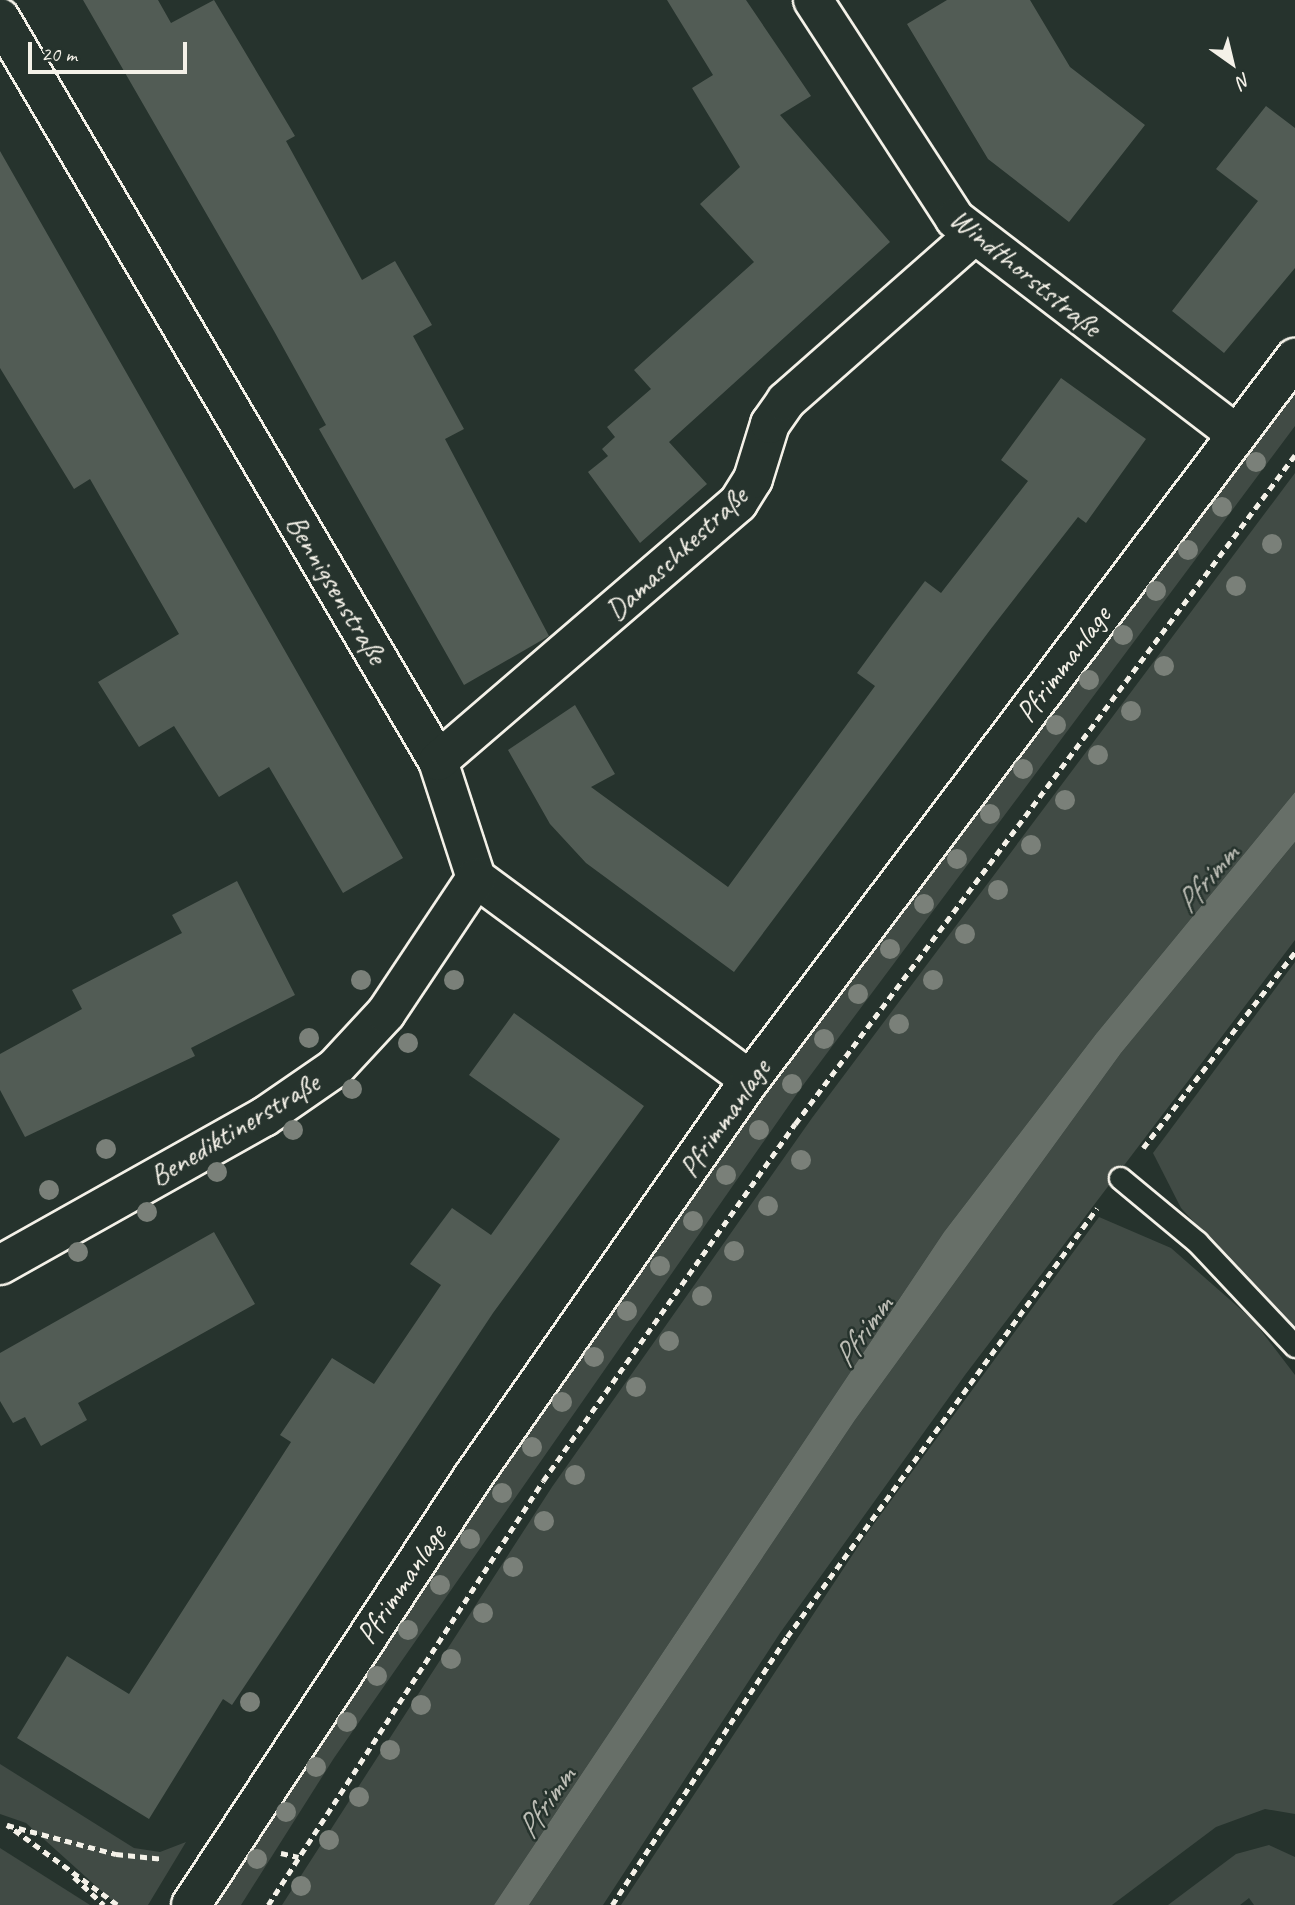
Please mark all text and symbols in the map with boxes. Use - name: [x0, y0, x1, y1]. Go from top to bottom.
- scale bar: [32, 28, 191, 72]
- north arrow: [1197, 28, 1267, 98]
- text: 20 m: [41, 41, 77, 67]
- text: N: [1232, 67, 1255, 94]
- street label: Windthorststraße: [943, 200, 1109, 344]
- street label: Damaschkestraße: [598, 478, 754, 628]
- street label: Bennigsenstraße: [278, 508, 396, 670]
- street label: Pfrimmanlage: [1008, 599, 1118, 729]
- water label: Pfrimm: [1167, 837, 1247, 921]
- street label: Pfrimmanlage: [670, 1052, 778, 1184]
- street label: Benediktinerstraße: [143, 1064, 325, 1194]
- water label: Pfrimm: [825, 1289, 901, 1375]
- street label: Pfrimmanlage: [348, 1517, 454, 1651]
- water label: Pfrimm: [508, 1760, 584, 1846]

